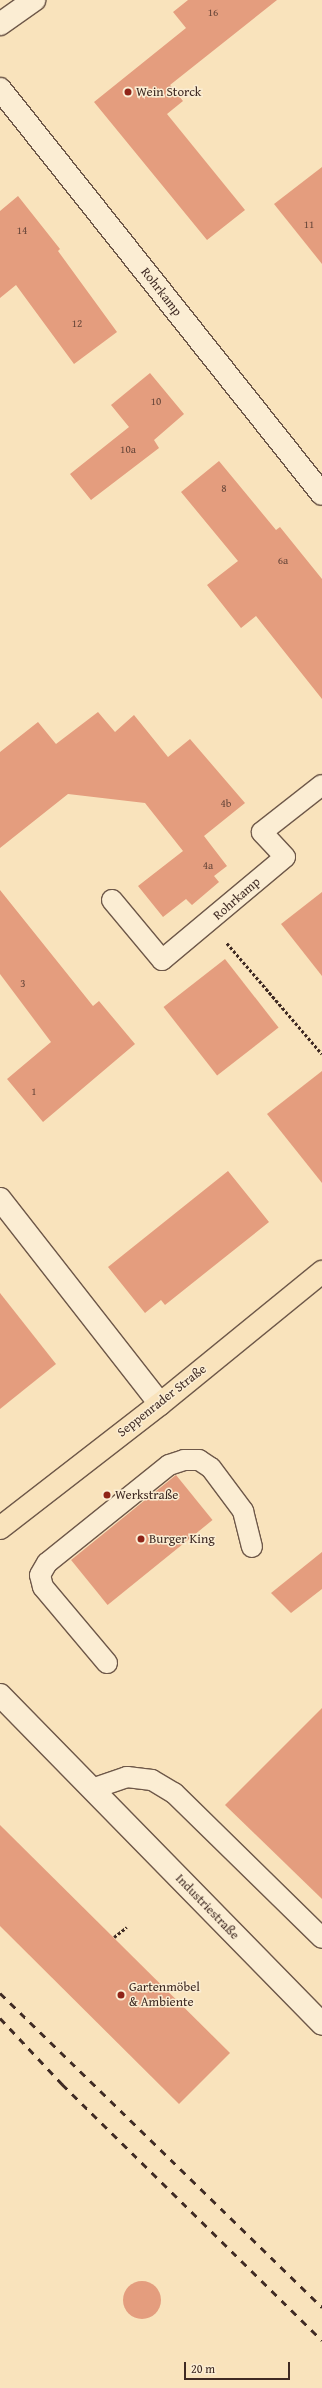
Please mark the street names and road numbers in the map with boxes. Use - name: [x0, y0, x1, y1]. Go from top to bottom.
- street label: Rohrkamp: [137, 265, 185, 319]
- street label: Rohrkamp: [210, 874, 264, 924]
- street label: Seppenrader Straße: [114, 1361, 210, 1441]
- street label: Industriestraße: [172, 1871, 242, 1943]

